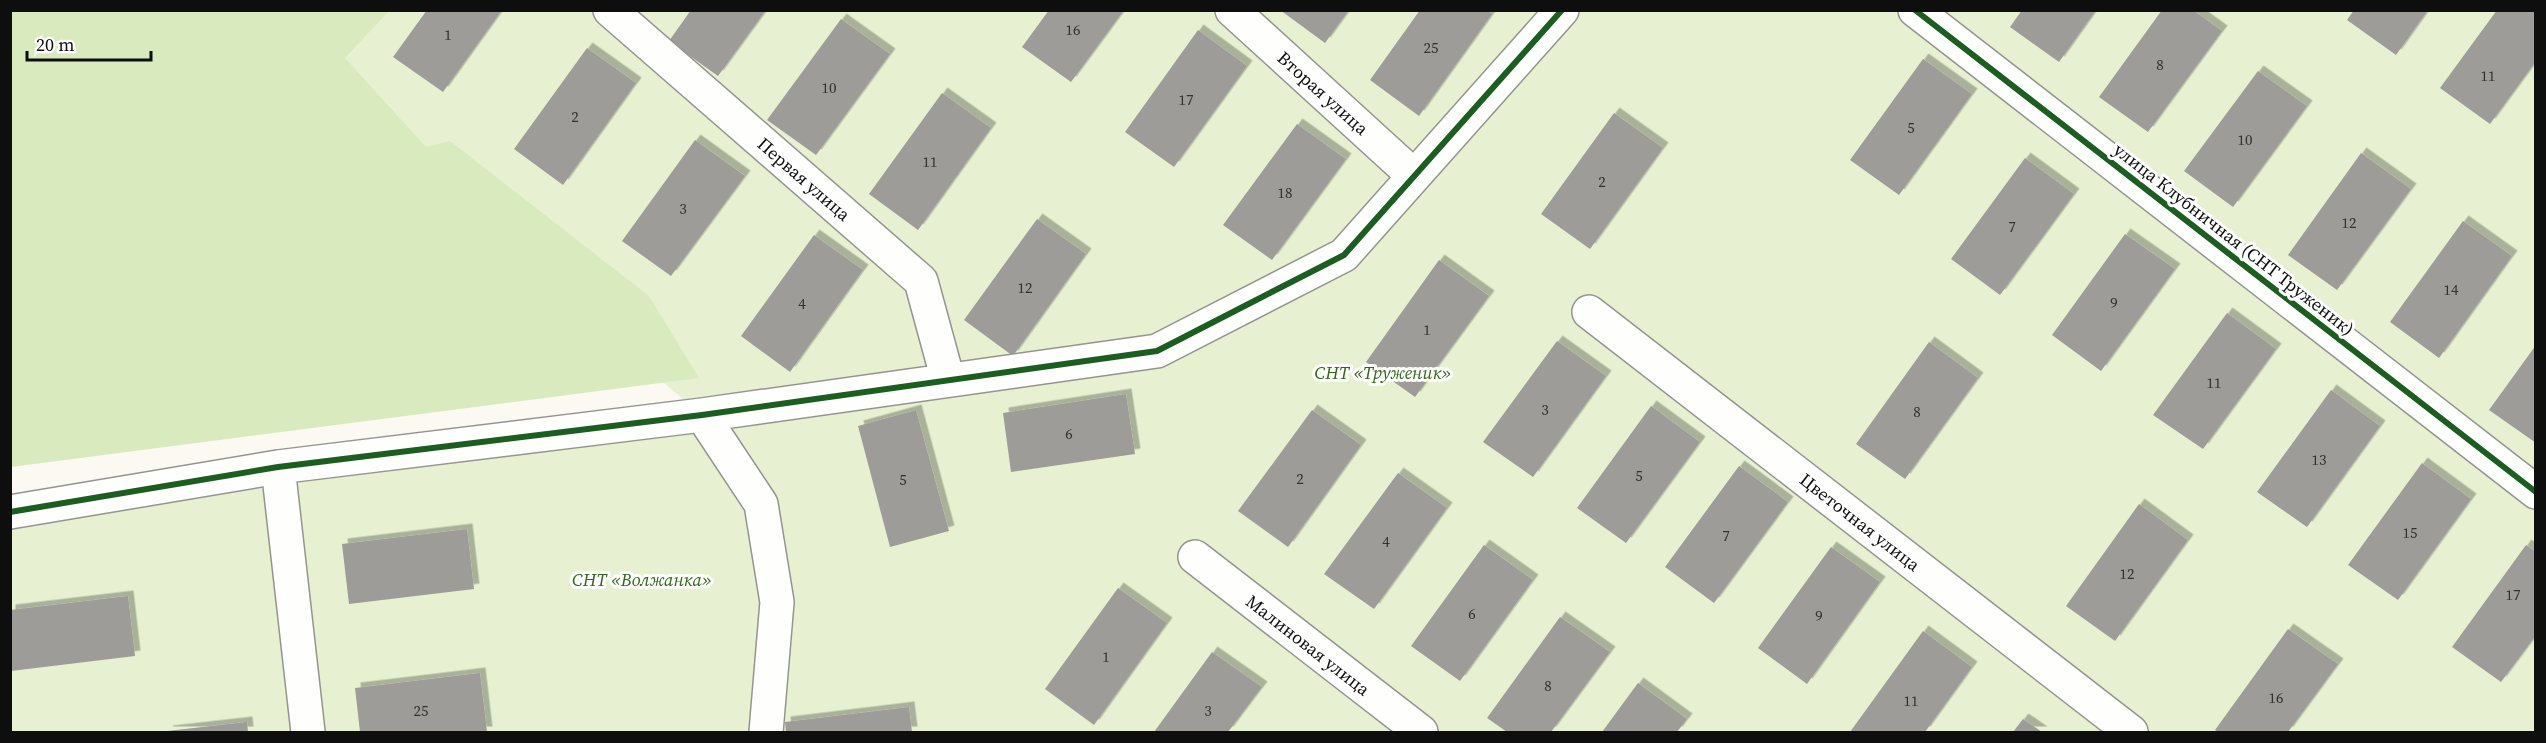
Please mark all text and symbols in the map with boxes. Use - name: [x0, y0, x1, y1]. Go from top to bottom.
- house number: 16: [1065, 19, 1081, 40]
- scale bar: [27, 24, 152, 62]
- house number: 1: [444, 24, 452, 45]
- text: 20 m: [36, 32, 74, 57]
- house number: 25: [1423, 37, 1439, 58]
- street label: Вторая улица: [1272, 45, 1375, 141]
- house number: 8: [2156, 54, 2164, 75]
- house number: 11: [2480, 65, 2496, 86]
- house number: 10: [821, 77, 837, 98]
- house number: 17: [1178, 89, 1194, 110]
- house number: 2: [571, 106, 579, 127]
- house number: 5: [1907, 117, 1915, 138]
- house number: 10: [2237, 129, 2253, 150]
- street label: Первая улица: [752, 132, 857, 227]
- street label: улица Клубничная (СНТ Труженик): [2108, 137, 2360, 341]
- house number: 11: [922, 151, 938, 172]
- house number: 2: [1598, 171, 1606, 192]
- house number: 18: [1277, 182, 1293, 203]
- house number: 3: [679, 198, 687, 219]
- house number: 12: [2341, 212, 2357, 233]
- house number: 7: [2008, 216, 2016, 237]
- house number: 12: [1017, 277, 1033, 298]
- house number: 14: [2443, 279, 2459, 300]
- house number: 9: [2110, 292, 2118, 313]
- house number: 4: [798, 293, 806, 314]
- house number: 1: [1423, 319, 1431, 340]
- park label: СНТ «Труженик»: [1315, 360, 1451, 385]
- house number: 11: [2206, 372, 2222, 393]
- house number: 3: [1541, 399, 1549, 420]
- house number: 8: [1913, 401, 1921, 422]
- house number: 6: [1065, 423, 1073, 444]
- house number: 13: [2311, 449, 2327, 470]
- house number: 5: [1635, 465, 1643, 486]
- street label: Цветочная улица: [1795, 467, 1926, 577]
- house number: 2: [1296, 468, 1304, 489]
- house number: 5: [899, 469, 907, 490]
- house number: 15: [2402, 522, 2418, 543]
- house number: 7: [1722, 525, 1730, 546]
- house number: 4: [1382, 531, 1390, 552]
- house number: 12: [2119, 563, 2135, 584]
- park label: СНТ «Волжанка»: [572, 567, 712, 592]
- house number: 17: [2505, 584, 2521, 605]
- street label: Малиновая улица: [1241, 589, 1376, 702]
- house number: 6: [1468, 603, 1476, 624]
- house number: 9: [1815, 605, 1823, 626]
- house number: 1: [1102, 646, 1110, 667]
- house number: 8: [1544, 675, 1552, 696]
- house number: 16: [2268, 687, 2284, 708]
- house number: 11: [1903, 690, 1919, 711]
- house number: 25: [413, 700, 429, 721]
- house number: 3: [1204, 700, 1212, 721]

